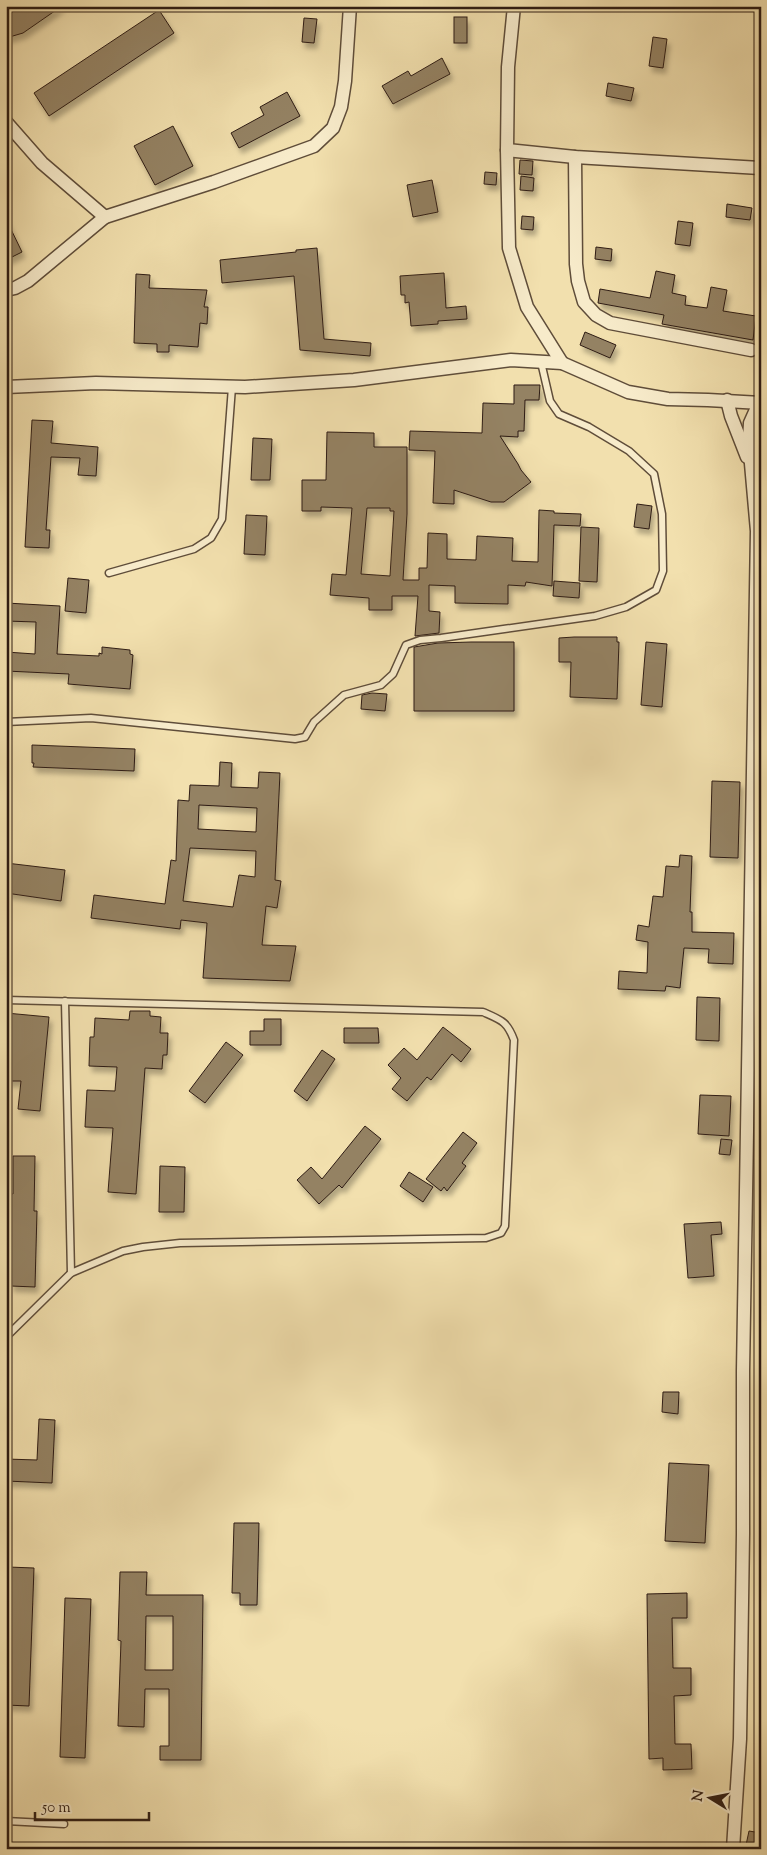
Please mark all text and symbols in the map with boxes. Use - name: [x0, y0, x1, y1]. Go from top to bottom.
- north arrow: [684, 1772, 734, 1822]
- text: N: [688, 1789, 710, 1803]
- scale bar: [35, 1790, 149, 1822]
- text: 50 m: [41, 1798, 71, 1819]

